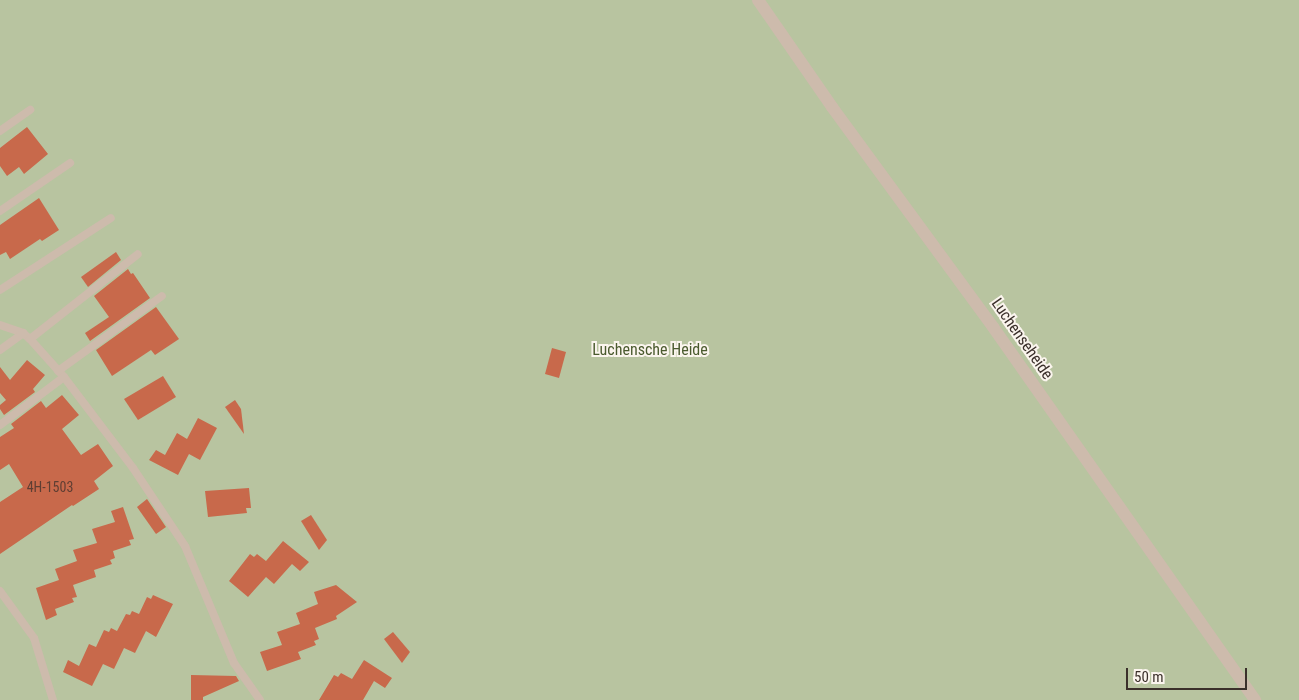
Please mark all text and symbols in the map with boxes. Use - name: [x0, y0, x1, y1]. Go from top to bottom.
- street label: Luchenseheide: [987, 295, 1057, 383]
- park label: Luchensche Heide: [592, 340, 708, 360]
- house number: 4H-1503: [27, 479, 73, 495]
- scale bar: [1129, 658, 1250, 690]
- text: 50 m: [1134, 668, 1164, 686]

